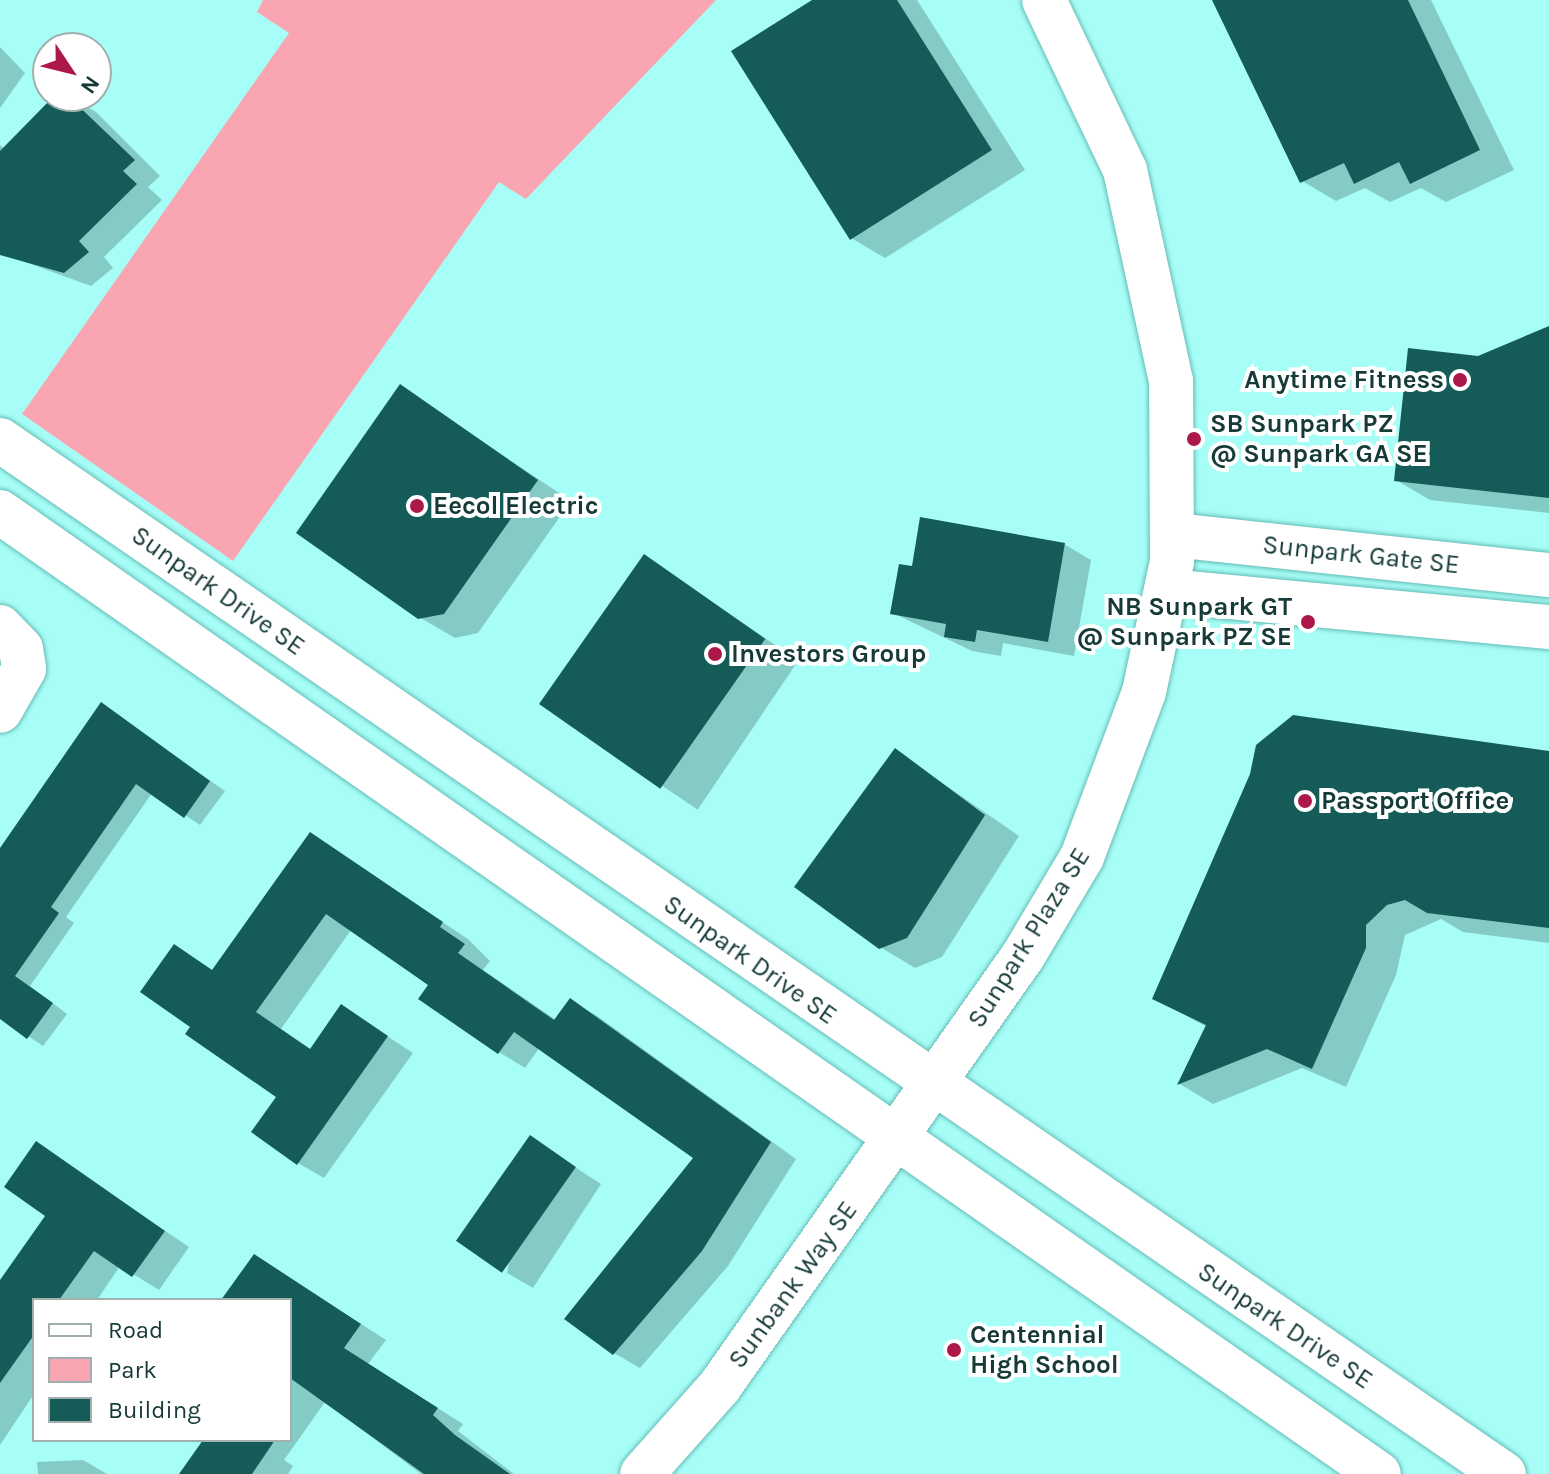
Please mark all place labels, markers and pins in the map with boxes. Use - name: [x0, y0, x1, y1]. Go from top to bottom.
- place label: Anytime Fitness: [1244, 364, 1444, 396]
- marker: Anytime Fitness: [1451, 371, 1469, 389]
- place label: SB Sunpark PZ @ Sunpark GA SE: [1210, 408, 1428, 470]
- marker: SB Sunpark PZ @ Sunpark GA SE: [1185, 430, 1203, 448]
- place label: Eecol Electric: [433, 490, 598, 522]
- marker: Eecol Electric: [408, 497, 426, 515]
- place label: NB Sunpark GT @ Sunpark PZ SE: [1077, 591, 1292, 652]
- marker: NB Sunpark GT @ Sunpark PZ SE: [1299, 613, 1317, 631]
- place label: Investors Group: [731, 638, 926, 670]
- marker: Investors Group: [706, 645, 724, 663]
- place label: Passport Office: [1321, 785, 1509, 817]
- marker: Passport Office: [1296, 792, 1314, 810]
- place label: Centennial High School: [970, 1319, 1119, 1380]
- marker: Centennial High School: [945, 1341, 963, 1359]

